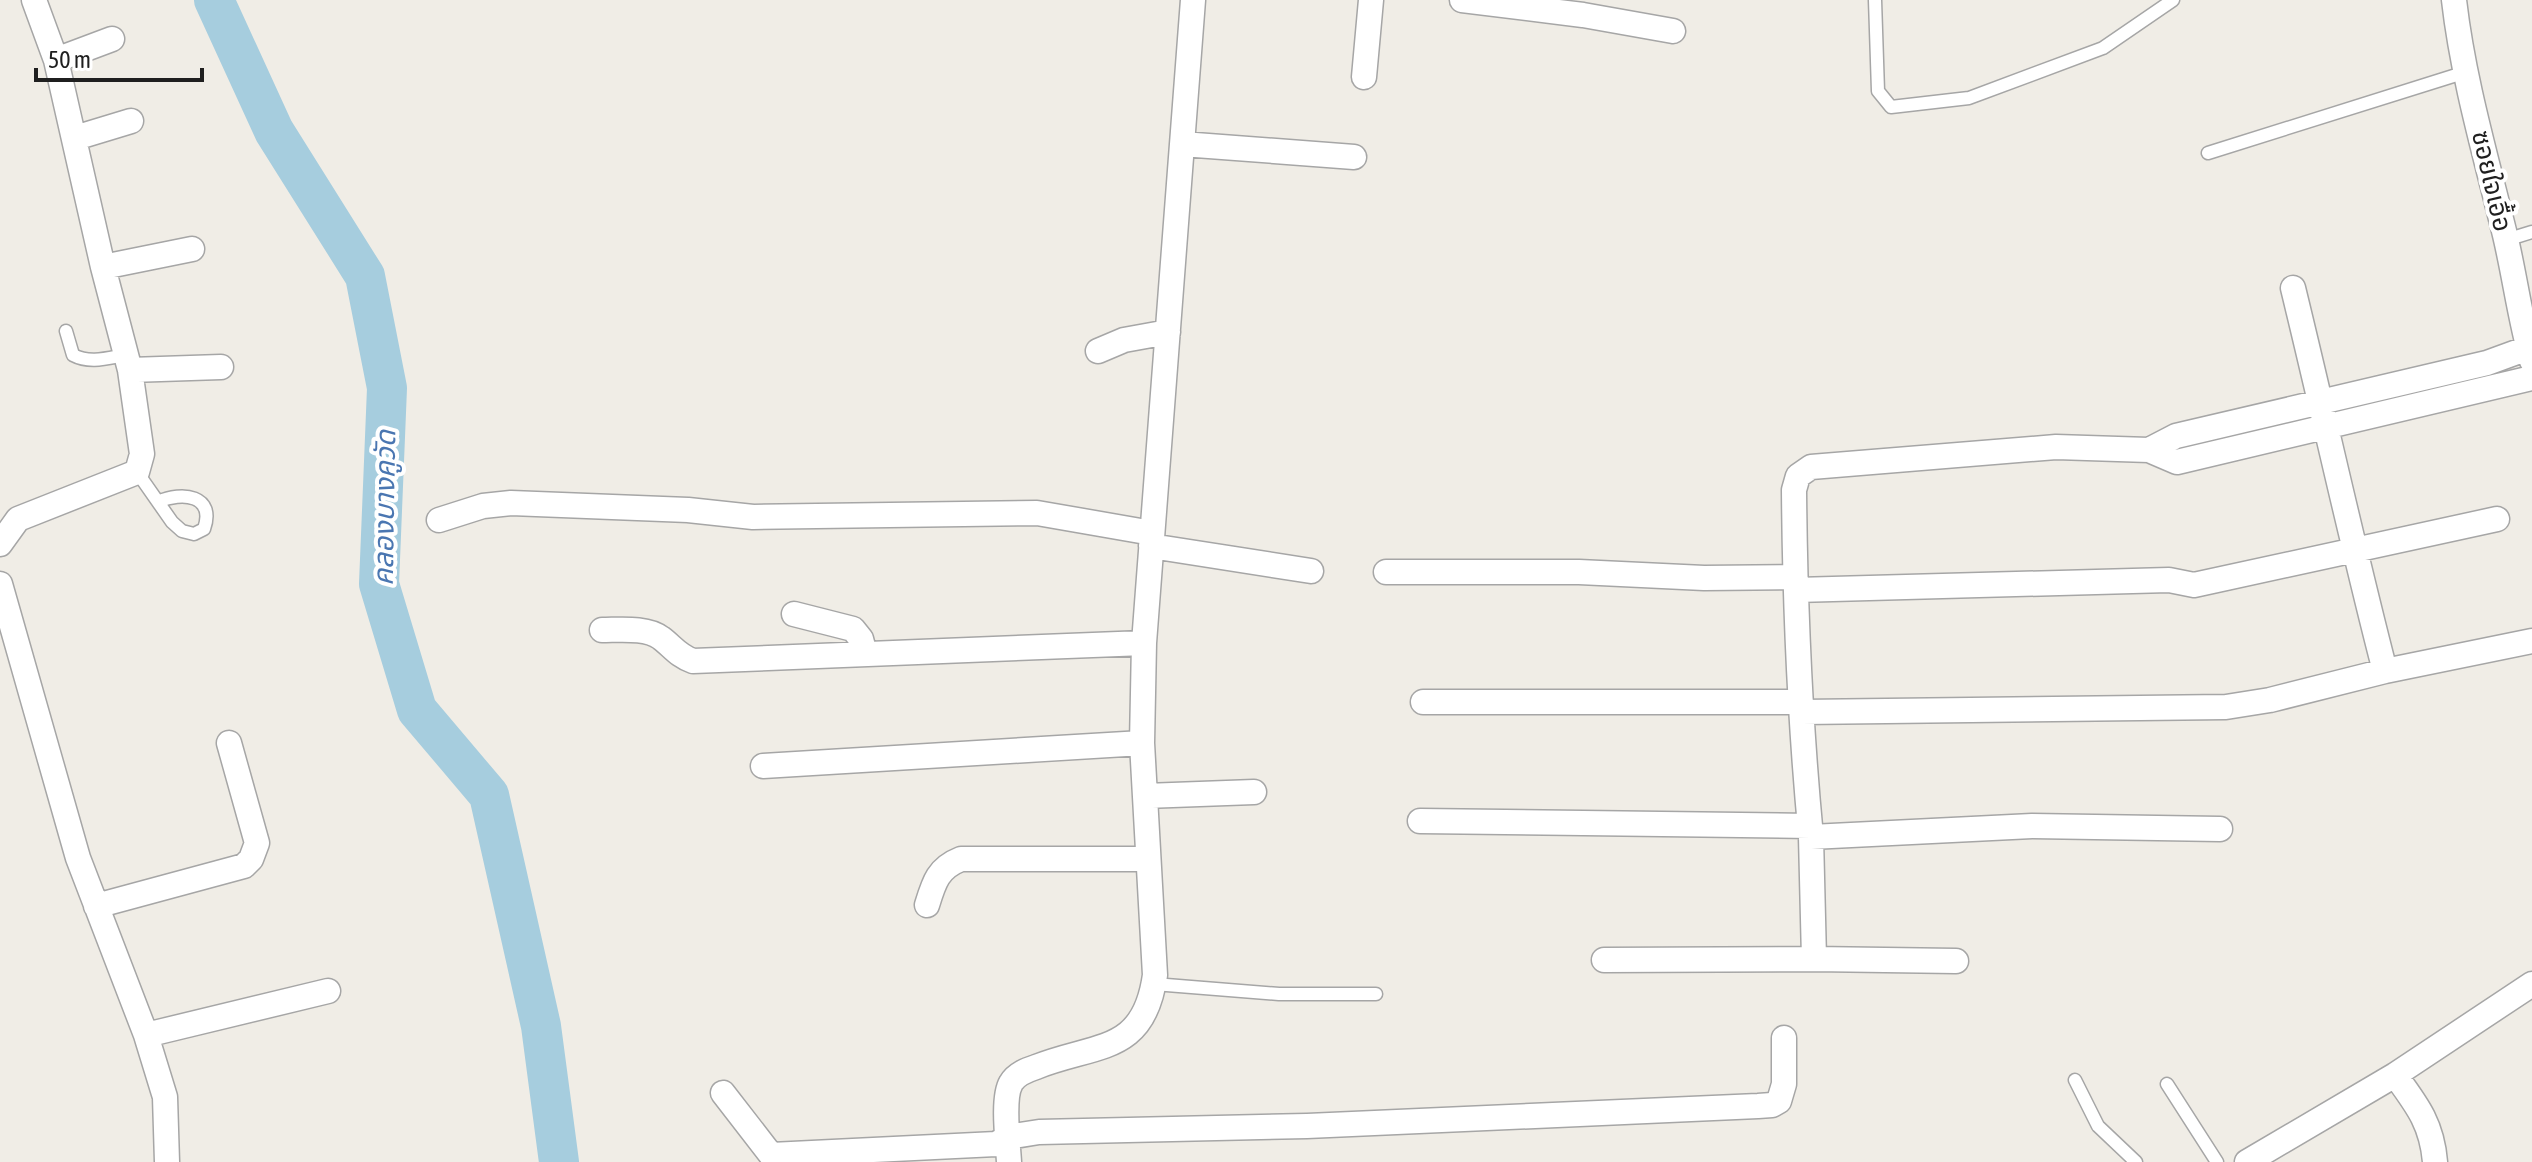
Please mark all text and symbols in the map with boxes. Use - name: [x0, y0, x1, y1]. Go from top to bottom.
- scale bar: [36, 32, 202, 82]
- text: 50 m: [48, 46, 91, 73]
- street label: ซอยใจเอื้อ: [2466, 127, 2521, 234]
- water label: คลองบางคูวัด: [367, 429, 403, 586]

